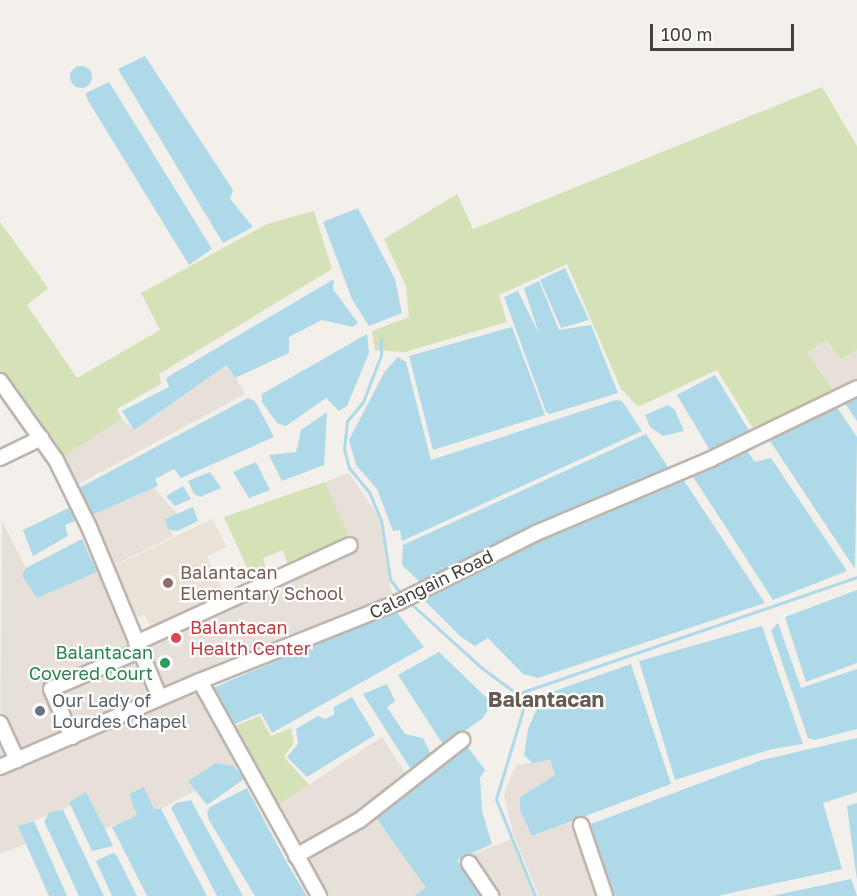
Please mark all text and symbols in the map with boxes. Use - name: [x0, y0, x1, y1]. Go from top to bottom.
- scale bar: [653, 12, 797, 50]
- text: 100 m: [661, 23, 712, 45]
- street label: Calangain Road: [366, 545, 496, 623]
- place label: Balantacan Elementary School: [180, 562, 344, 604]
- marker: Balantacan Elementary School: [161, 576, 175, 590]
- place label: Balantacan Health Center: [190, 617, 311, 660]
- marker: Balantacan Health Center: [167, 629, 185, 647]
- place label: Balantacan Covered Court: [29, 642, 153, 684]
- marker: Balantacan Covered Court: [158, 656, 172, 670]
- district label: Balantacan: [488, 686, 604, 712]
- place label: Our Lady of Lourdes Chapel: [52, 690, 187, 732]
- marker: Our Lady of Lourdes Chapel: [33, 704, 47, 718]

